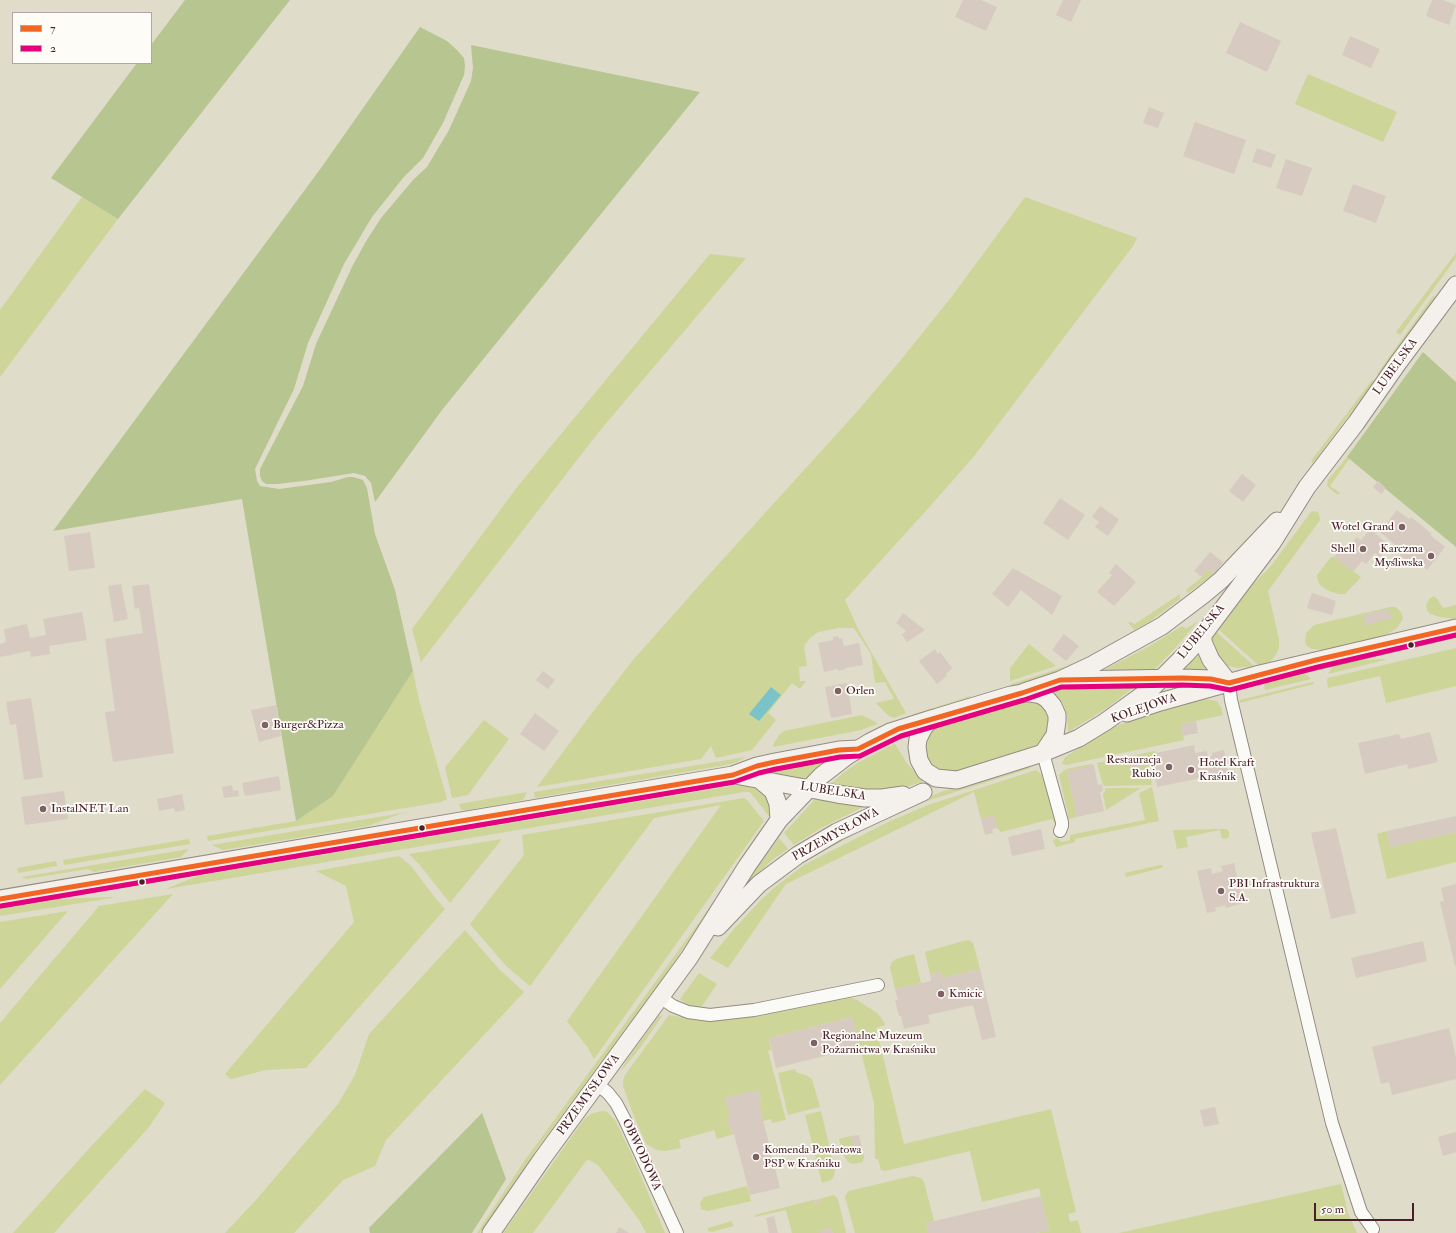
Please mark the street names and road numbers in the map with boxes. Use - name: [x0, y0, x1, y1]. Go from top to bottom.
- street label: LUBELSKA: [1371, 336, 1421, 398]
- street label: LUBELSKA: [1176, 602, 1228, 662]
- street label: KOLEJOWA: [1109, 691, 1179, 727]
- street label: LUBELSKA: [799, 780, 867, 804]
- street label: PRZEMYSŁOWA: [790, 805, 882, 865]
- street label: PRZEMYSŁOWA: [555, 1051, 623, 1139]
- street label: OBWODOWA: [618, 1117, 664, 1193]

